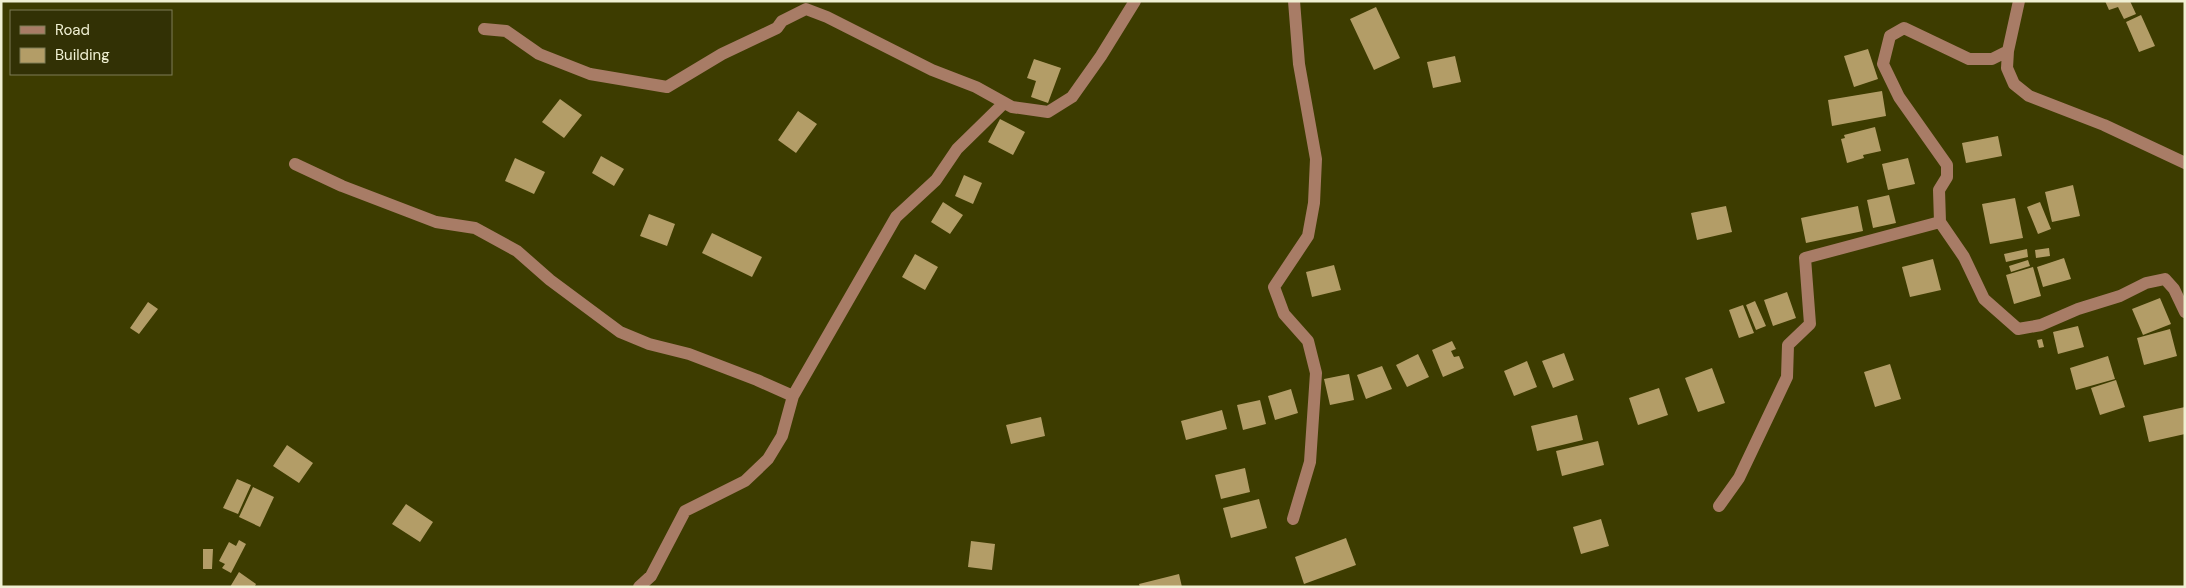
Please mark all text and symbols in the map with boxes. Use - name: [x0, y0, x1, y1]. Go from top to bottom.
- legend: [10, 10, 172, 75]
- text: Road: [55, 20, 90, 40]
- text: Building: [55, 45, 110, 65]

